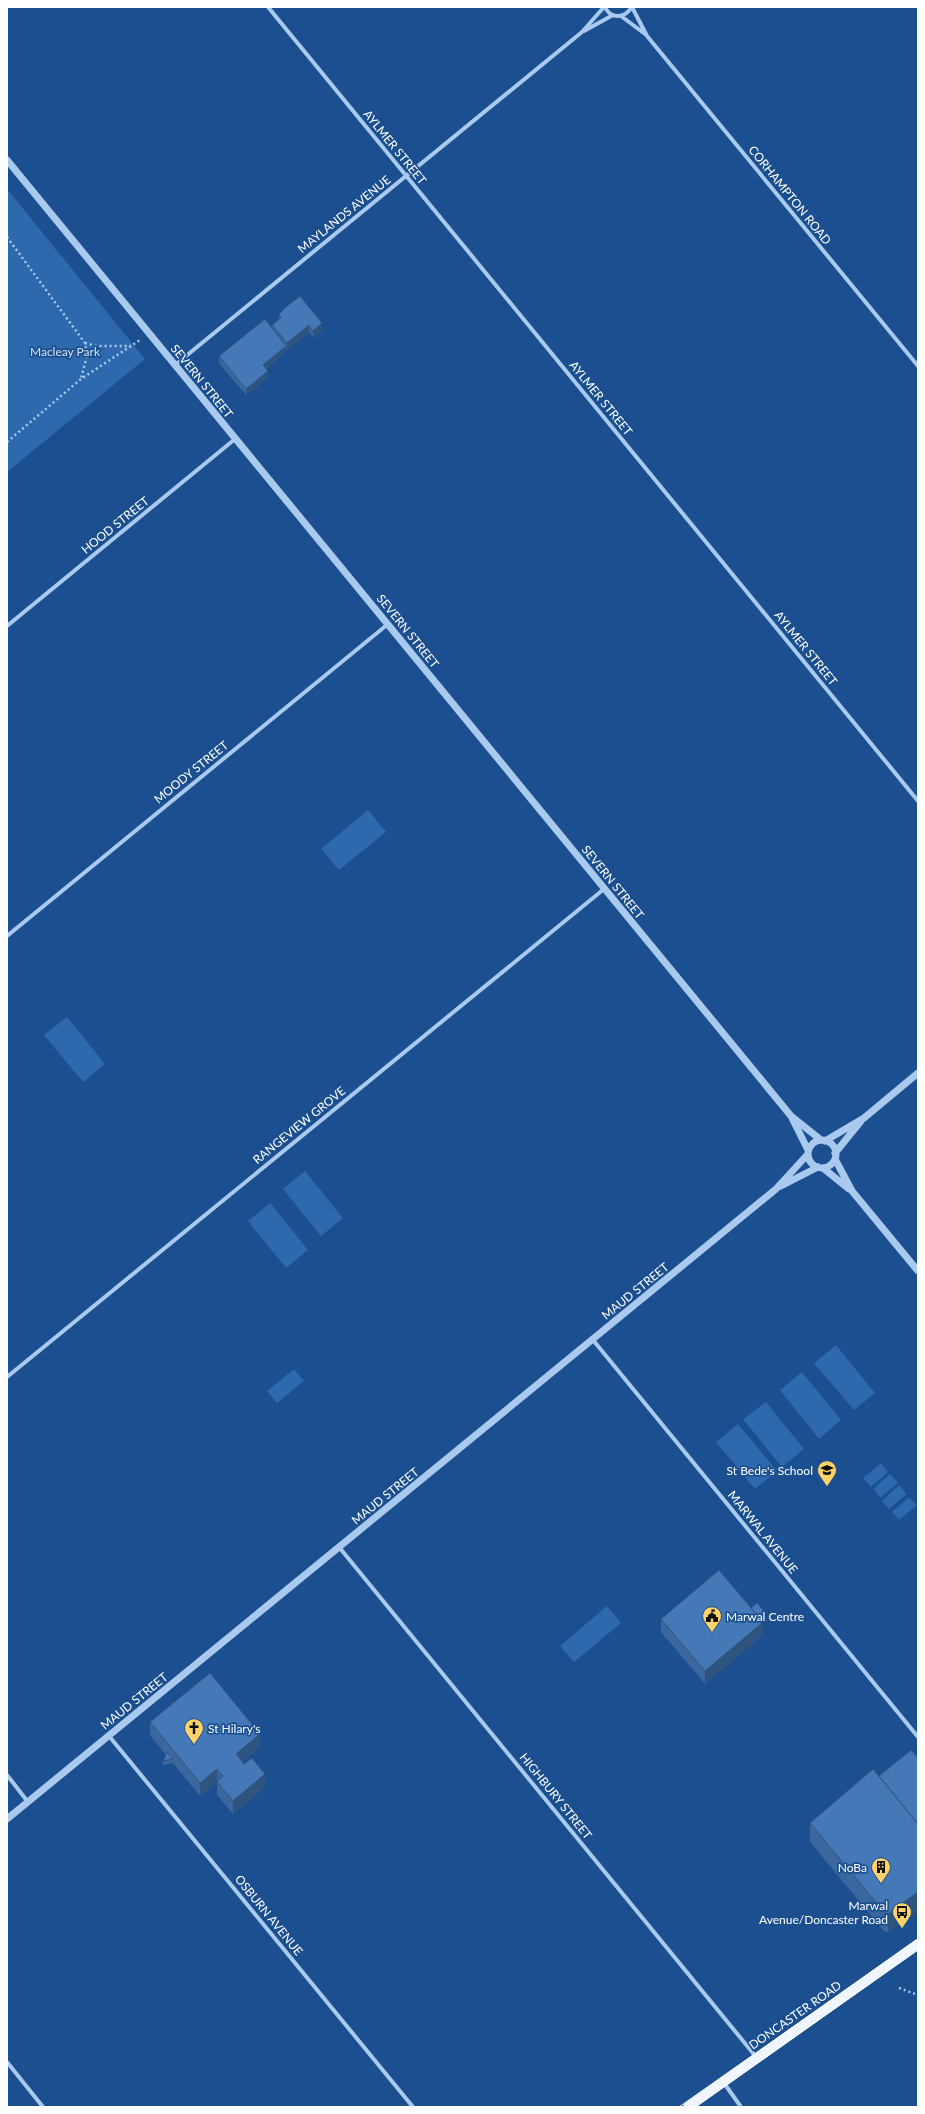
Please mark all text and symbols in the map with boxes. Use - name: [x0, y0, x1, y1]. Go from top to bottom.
- street label: AYLMER STREET: [360, 107, 430, 187]
- street label: CORHAMPTON ROAD: [745, 142, 835, 248]
- street label: MAYLANDS AVENUE: [295, 172, 394, 256]
- street label: SEVERN STREET: [168, 341, 236, 421]
- park label: Macleay Park: [30, 344, 101, 359]
- street label: AYLMER STREET: [566, 358, 636, 438]
- street label: HOOD STREET: [78, 493, 152, 557]
- street label: SEVERN STREET: [374, 591, 442, 671]
- street label: AYLMER STREET: [771, 608, 841, 688]
- street label: MOODY STREET: [151, 737, 231, 807]
- street label: SEVERN STREET: [579, 842, 647, 922]
- street label: RANGEVIEW GROVE: [250, 1083, 348, 1167]
- street label: MAUD STREET: [598, 1259, 672, 1323]
- school or university icon: St Bede's School: [816, 1459, 838, 1487]
- place label: St Bede's School: [727, 1463, 813, 1478]
- street label: MAUD STREET: [348, 1464, 422, 1528]
- street label: MARWAL AVENUE: [725, 1487, 801, 1577]
- public building icon: Marwal Centre: [701, 1605, 723, 1633]
- place label: Marwal Centre: [726, 1609, 804, 1624]
- street label: MAUD STREET: [97, 1669, 171, 1733]
- church icon: St Hilary's: [183, 1717, 205, 1745]
- place label: St Hilary's: [208, 1721, 260, 1736]
- street label: HIGHBURY STREET: [517, 1750, 595, 1842]
- building icon: NoBa: [870, 1856, 892, 1884]
- place label: NoBa: [838, 1860, 867, 1875]
- street label: OSBURN AVENUE: [232, 1872, 306, 1958]
- place label: Marwal Avenue/Doncaster Road: [759, 1898, 888, 1927]
- bus stop icon: Marwal Avenue/Doncaster Road: [891, 1901, 913, 1929]
- street label: DONCASTER ROAD: [746, 1978, 844, 2052]

